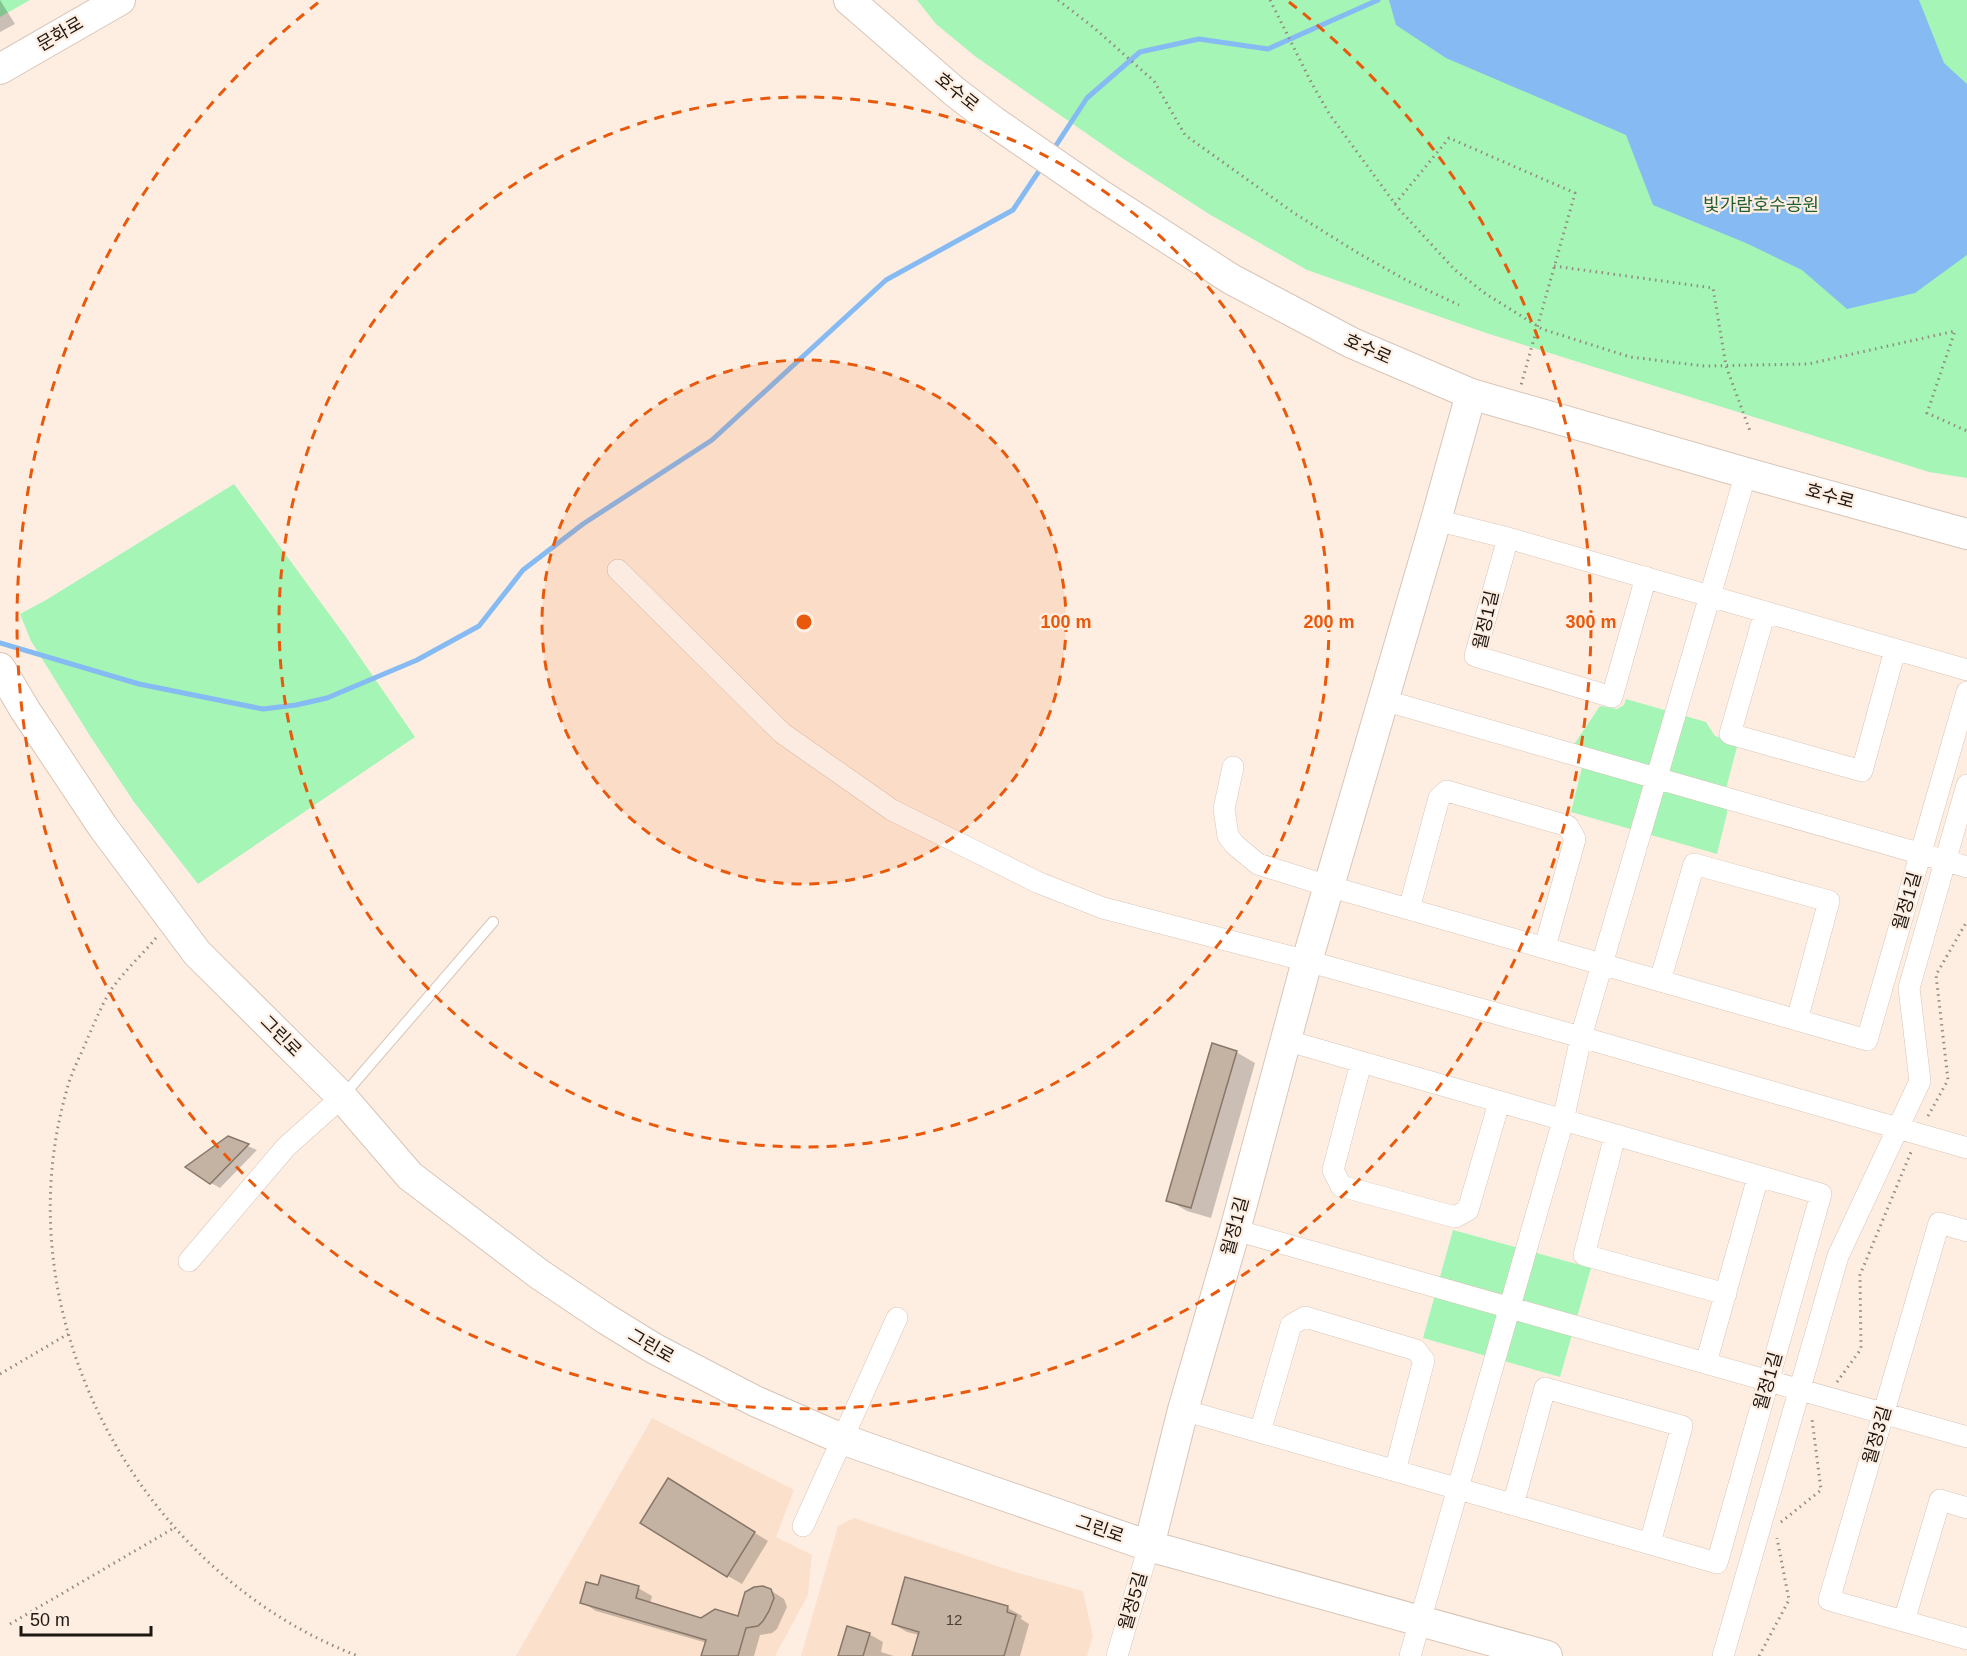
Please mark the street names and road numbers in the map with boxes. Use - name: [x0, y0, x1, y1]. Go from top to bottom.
- street label: 문화로: [33, 13, 87, 55]
- street label: 호수로: [931, 69, 983, 115]
- street label: 호수로: [1341, 330, 1395, 368]
- street label: 호수로: [1803, 480, 1857, 512]
- street label: 월정1길: [1470, 589, 1502, 651]
- street label: 월정1길: [1889, 870, 1925, 932]
- street label: 그린로: [256, 1011, 306, 1061]
- street label: 월정1길: [1218, 1195, 1252, 1257]
- street label: 그린로: [624, 1325, 678, 1367]
- street label: 월정1길: [1750, 1350, 1786, 1412]
- street label: 월정3길: [1859, 1404, 1895, 1466]
- street label: 그린로: [1073, 1511, 1127, 1547]
- street label: 월정5길: [1115, 1570, 1151, 1632]

